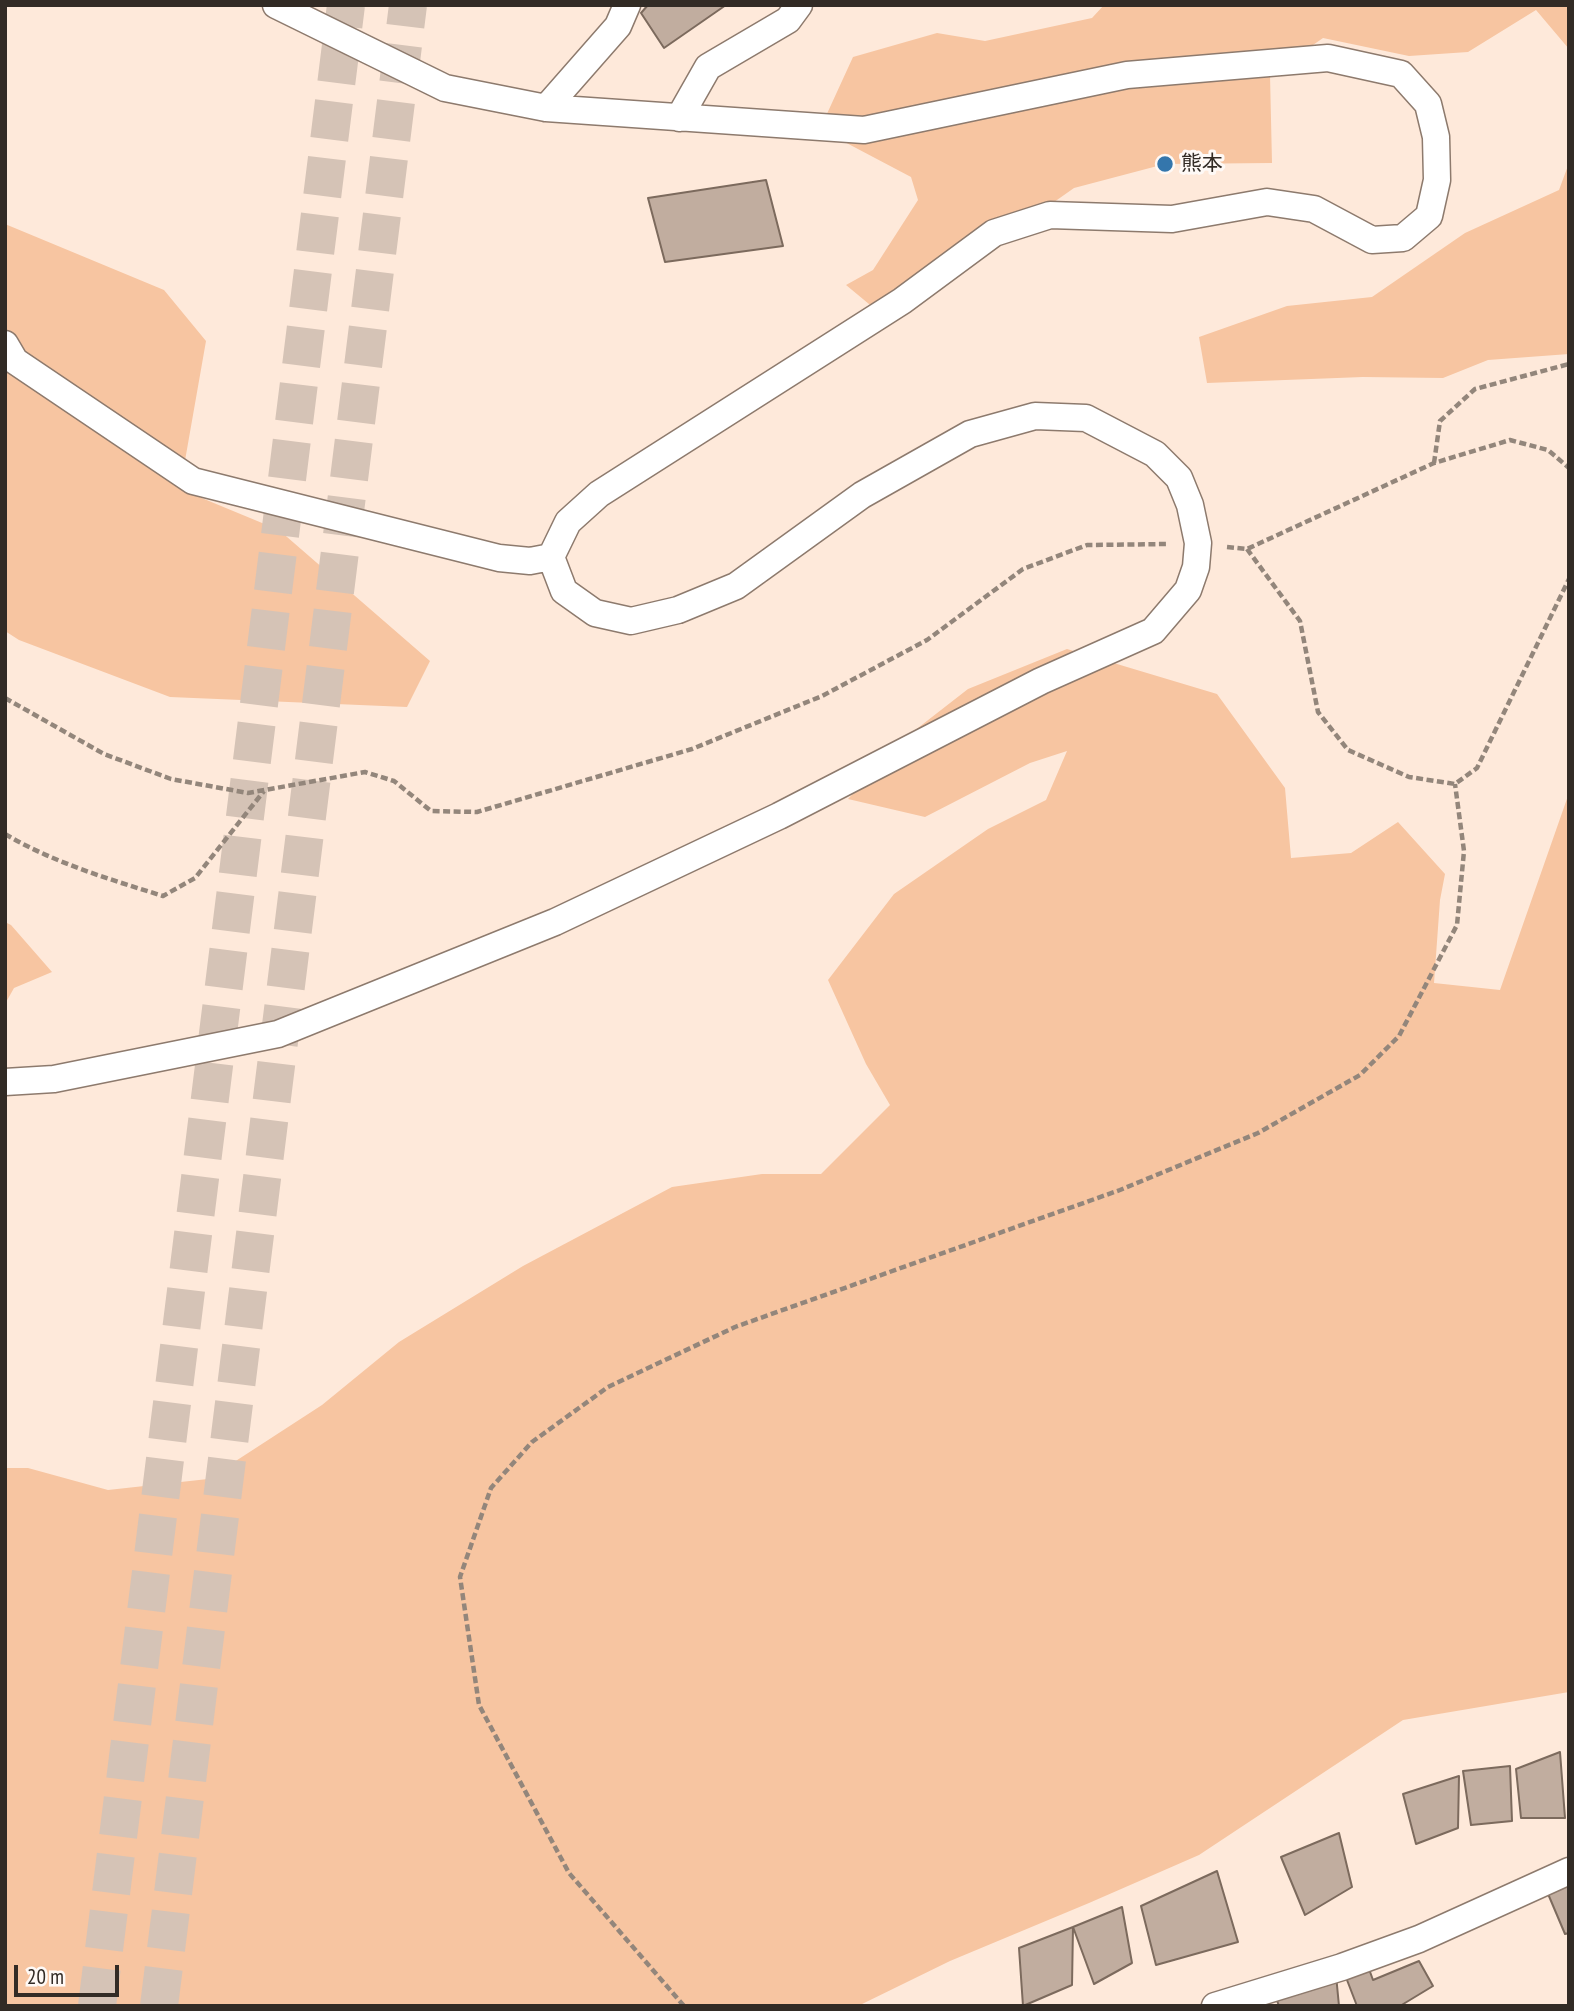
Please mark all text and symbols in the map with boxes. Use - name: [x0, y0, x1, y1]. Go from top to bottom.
- place label: 熊本: [1181, 151, 1223, 177]
- marker: 熊本: [1155, 154, 1175, 174]
- scale bar: [18, 1952, 122, 1996]
- text: 20 m: [27, 1963, 64, 1990]

